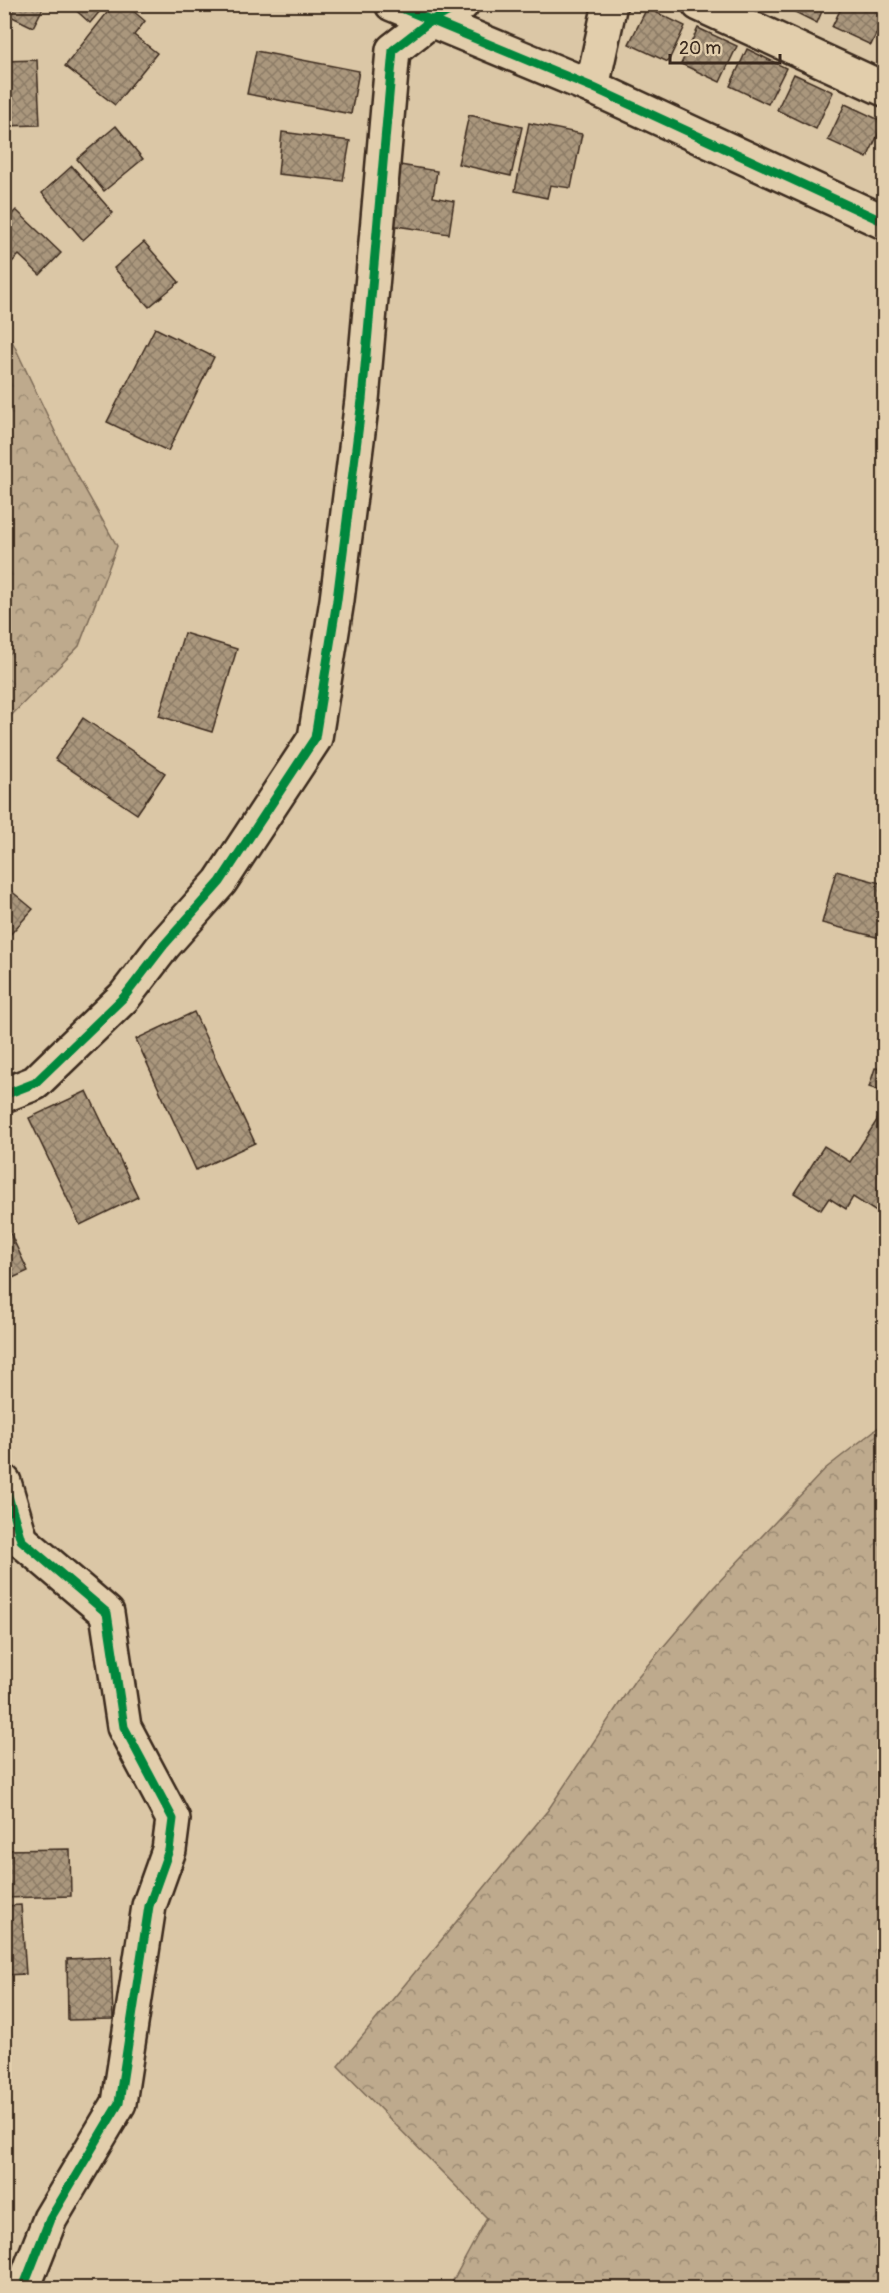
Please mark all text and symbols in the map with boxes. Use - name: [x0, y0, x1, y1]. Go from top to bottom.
- scale bar: [670, 27, 780, 65]
- text: 20 m: [679, 37, 721, 60]

